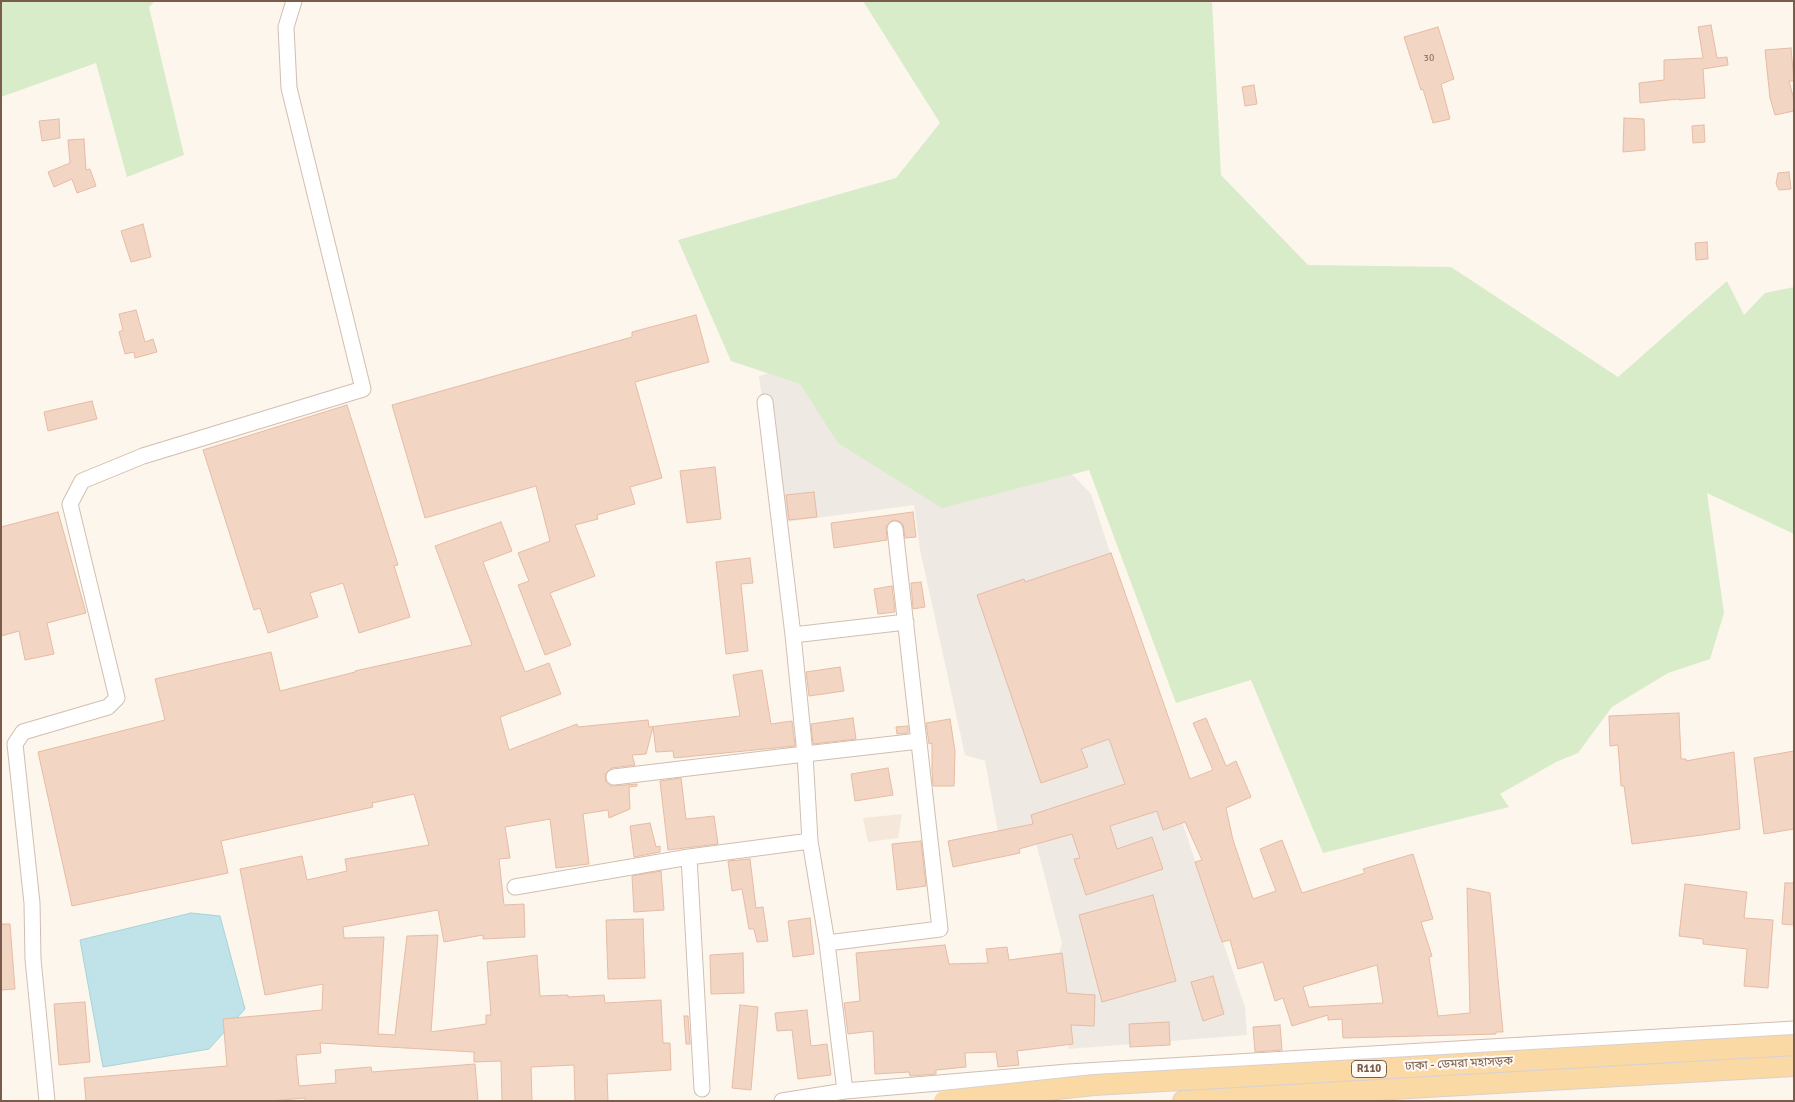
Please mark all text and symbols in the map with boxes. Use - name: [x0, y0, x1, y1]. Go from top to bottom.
- house number: 30: [1424, 52, 1434, 64]
- street label: ঢাকা - ডেমরা মহাসড়ক: [1405, 1054, 1513, 1074]
- road number: R110: [1352, 1060, 1386, 1078]

